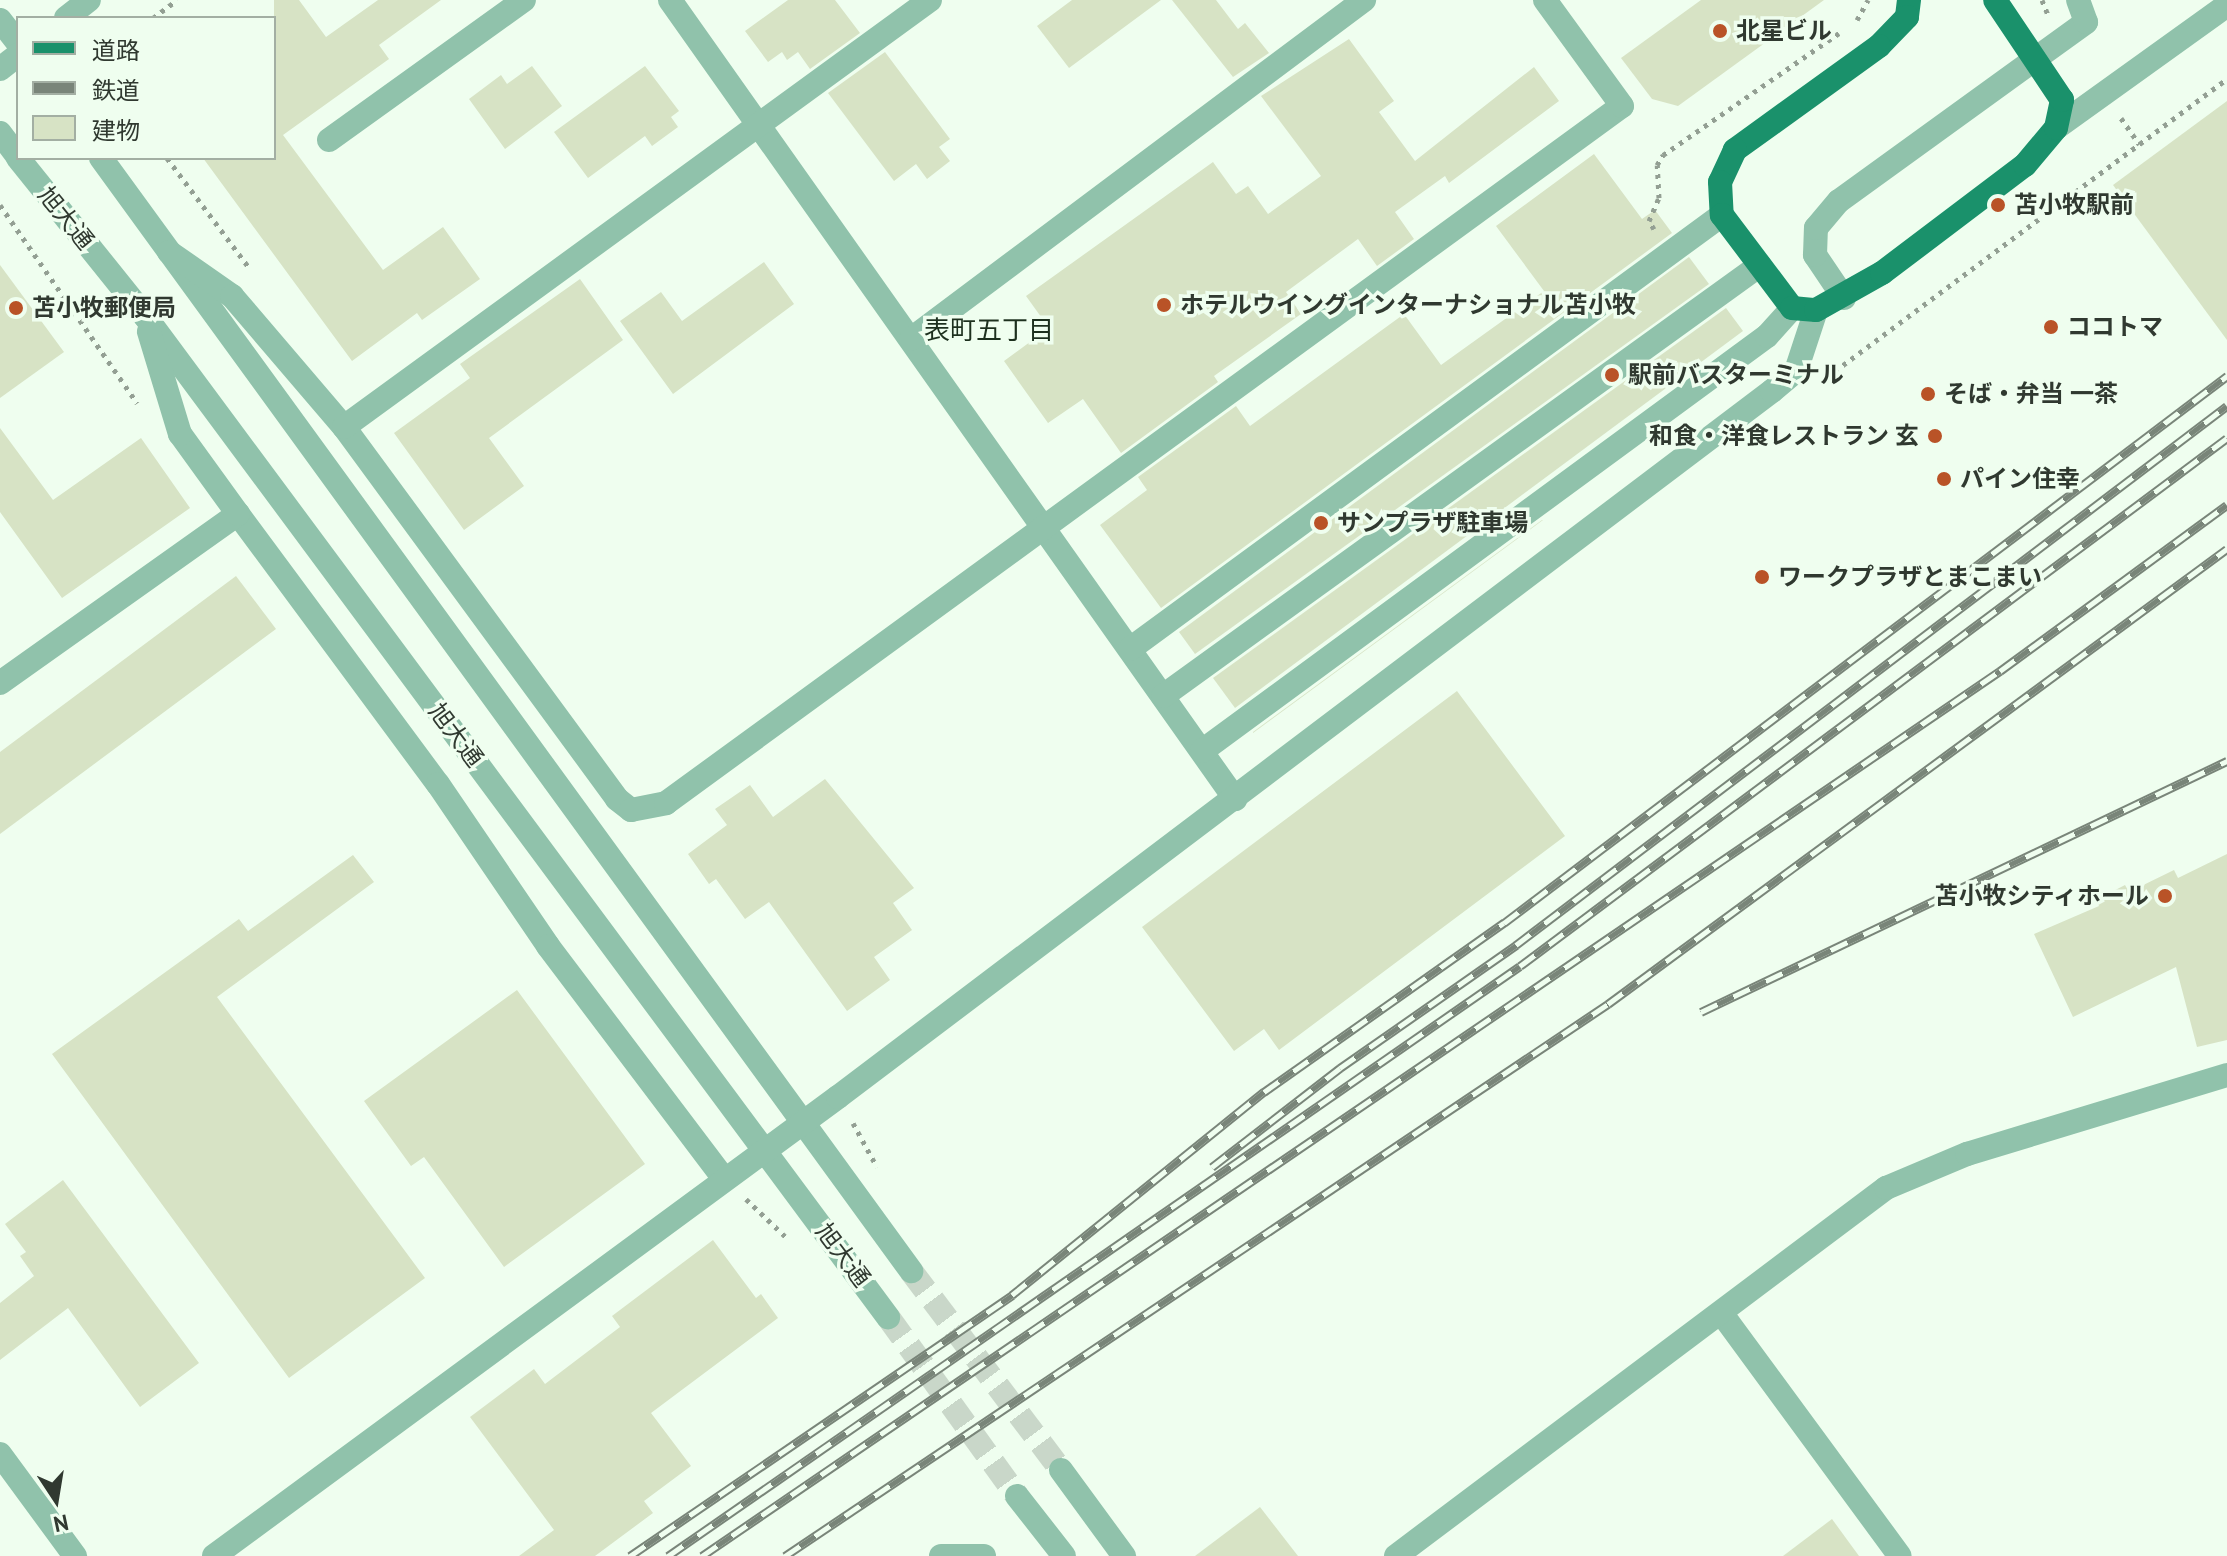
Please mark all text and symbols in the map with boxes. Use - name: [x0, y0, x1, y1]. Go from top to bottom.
- legend: [16, 16, 276, 160]
- place label: 北星ビル: [1736, 17, 1832, 45]
- marker: 北星ビル: [1711, 22, 1729, 40]
- text: 道路: [92, 35, 140, 66]
- text: 鉄道: [92, 75, 140, 106]
- text: 建物: [92, 115, 140, 146]
- street label: 旭大通: [32, 181, 100, 255]
- place label: 苫小牧駅前: [2014, 191, 2134, 219]
- marker: 苫小牧駅前: [1989, 196, 2007, 214]
- place label: ホテルウイングインターナショナル苫小牧: [1180, 291, 1636, 319]
- place label: 苫小牧郵便局: [32, 294, 176, 322]
- marker: ホテルウイングインターナショナル苫小牧: [1155, 296, 1173, 314]
- marker: 苫小牧郵便局: [7, 299, 25, 317]
- place label: ココトマ: [2067, 313, 2163, 341]
- district label: 表町五丁目: [924, 314, 1054, 346]
- marker: ココトマ: [2042, 318, 2060, 336]
- place label: 駅前バスターミナル: [1628, 361, 1844, 389]
- marker: 駅前バスターミナル: [1603, 366, 1621, 384]
- place label: そば・弁当 一茶: [1944, 380, 2118, 408]
- marker: そば・弁当 一茶: [1919, 385, 1937, 403]
- place label: 和食・洋食レストラン 玄: [1649, 422, 1919, 450]
- marker: 和食・洋食レストラン 玄: [1926, 427, 1944, 445]
- place label: パイン住幸: [1960, 465, 2080, 493]
- marker: パイン住幸: [1935, 470, 1953, 488]
- place label: サンプラザ駐車場: [1337, 509, 1529, 537]
- marker: サンプラザ駐車場: [1312, 514, 1330, 532]
- place label: ワークプラザとまこまい: [1778, 563, 2042, 591]
- marker: ワークプラザとまこまい: [1753, 568, 1771, 586]
- street label: 旭大通: [423, 698, 489, 772]
- place label: 苫小牧シティホール: [1933, 882, 2149, 910]
- marker: 苫小牧シティホール: [2156, 887, 2174, 905]
- street label: 旭大通: [810, 1218, 876, 1292]
- north arrow: [16, 1460, 96, 1540]
- text: N: [51, 1508, 71, 1539]

